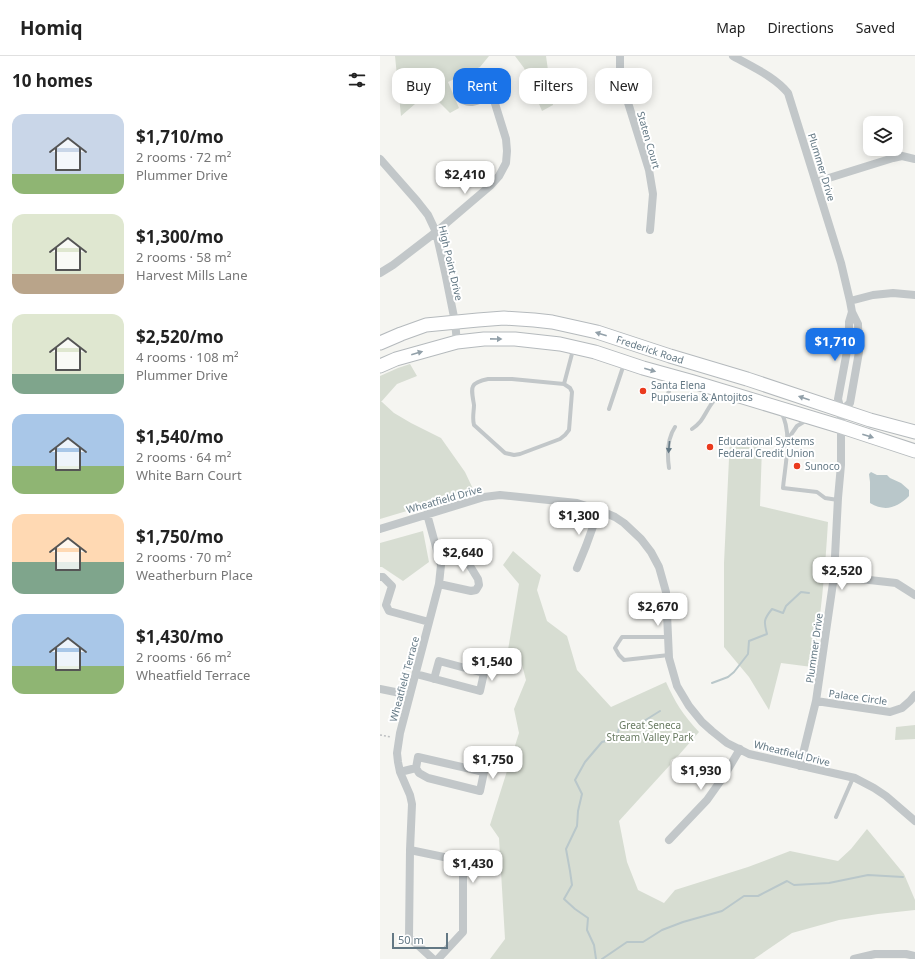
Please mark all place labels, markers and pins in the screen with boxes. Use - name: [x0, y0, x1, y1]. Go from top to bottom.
- pin: $2,410: [432, 161, 498, 195]
- pin: $1,710: [802, 328, 868, 362]
- place label: Santa Elena Pupuseria & Antojitos: [651, 378, 753, 404]
- marker: Santa Elena Pupuseria & Antojitos: [638, 386, 648, 396]
- place label: Educational Systems Federal Credit Union: [718, 434, 814, 460]
- marker: Educational Systems Federal Credit Union: [705, 442, 715, 452]
- place label: Sunoco: [805, 459, 840, 473]
- marker: Sunoco: [792, 461, 802, 471]
- pin: $1,300: [546, 502, 612, 536]
- pin: $2,640: [430, 539, 496, 573]
- pin: $2,520: [809, 557, 875, 591]
- pin: $2,670: [625, 593, 691, 627]
- pin: $1,540: [459, 648, 525, 682]
- pin: $1,750: [460, 746, 526, 780]
- pin: $1,930: [668, 757, 734, 791]
- pin: $1,430: [440, 850, 506, 884]

